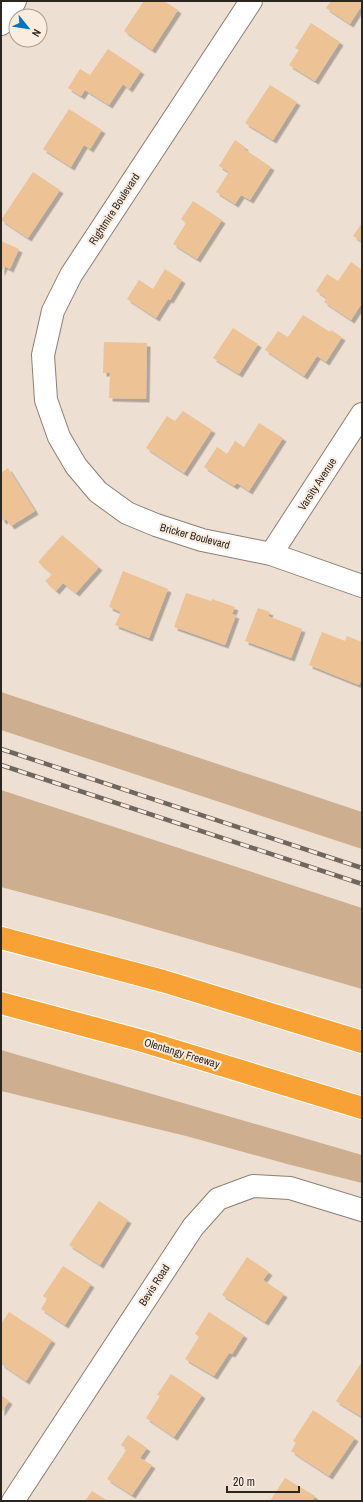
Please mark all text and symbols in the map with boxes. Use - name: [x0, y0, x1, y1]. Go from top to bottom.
- north arrow: [8, 8, 48, 48]
- text: N: [29, 27, 44, 39]
- street label: Rightmire Boulevard: [86, 170, 142, 248]
- street label: Varsity Avenue: [295, 455, 339, 513]
- street label: Bricker Boulevard: [159, 520, 231, 552]
- street label: Olentangy Freeway: [143, 1035, 222, 1071]
- street label: Bevis Road: [135, 1262, 173, 1308]
- scale bar: [227, 1468, 299, 1494]
- text: 20 m: [233, 1474, 255, 1490]

